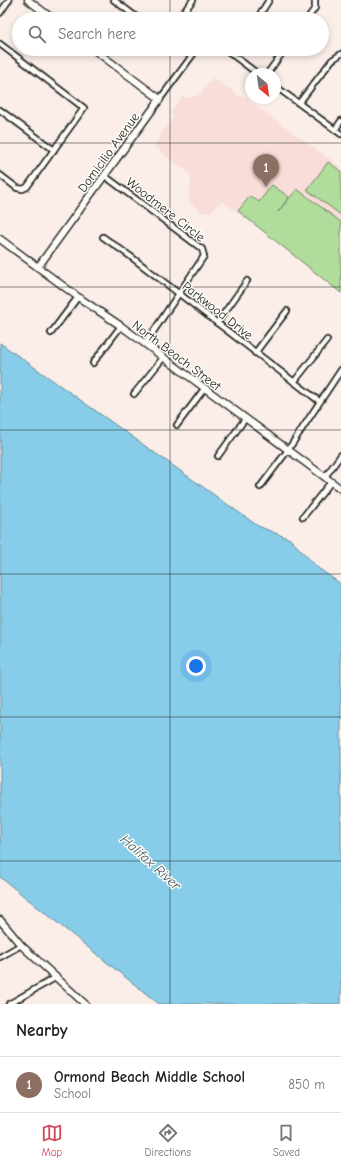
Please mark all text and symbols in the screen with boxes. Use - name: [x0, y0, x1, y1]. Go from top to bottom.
- search box: [12, 12, 329, 56]
- icon: search: [26, 23, 48, 45]
- text: Search here: [58, 25, 136, 43]
- north arrow: [245, 68, 281, 104]
- street label: Domicilio Avenue: [75, 109, 143, 195]
- pin: 1: [253, 154, 279, 187]
- street label: Woodmere Circle: [123, 174, 208, 245]
- street label: Parkwood Drive: [179, 278, 256, 343]
- street label: North Beach Street: [129, 317, 225, 394]
- your location: [186, 656, 206, 676]
- water label: Halifax River: [117, 831, 186, 895]
- text: Nearby: [16, 1021, 67, 1040]
- text: Ormond Beach Middle School: [54, 1068, 245, 1086]
- text: 1: [26, 1077, 32, 1092]
- text: 850 m: [288, 1077, 325, 1092]
- text: School: [54, 1086, 91, 1101]
- tab: Map: [41, 1122, 63, 1159]
- tab: Directions: [145, 1122, 191, 1159]
- tab: Saved: [273, 1122, 300, 1159]

